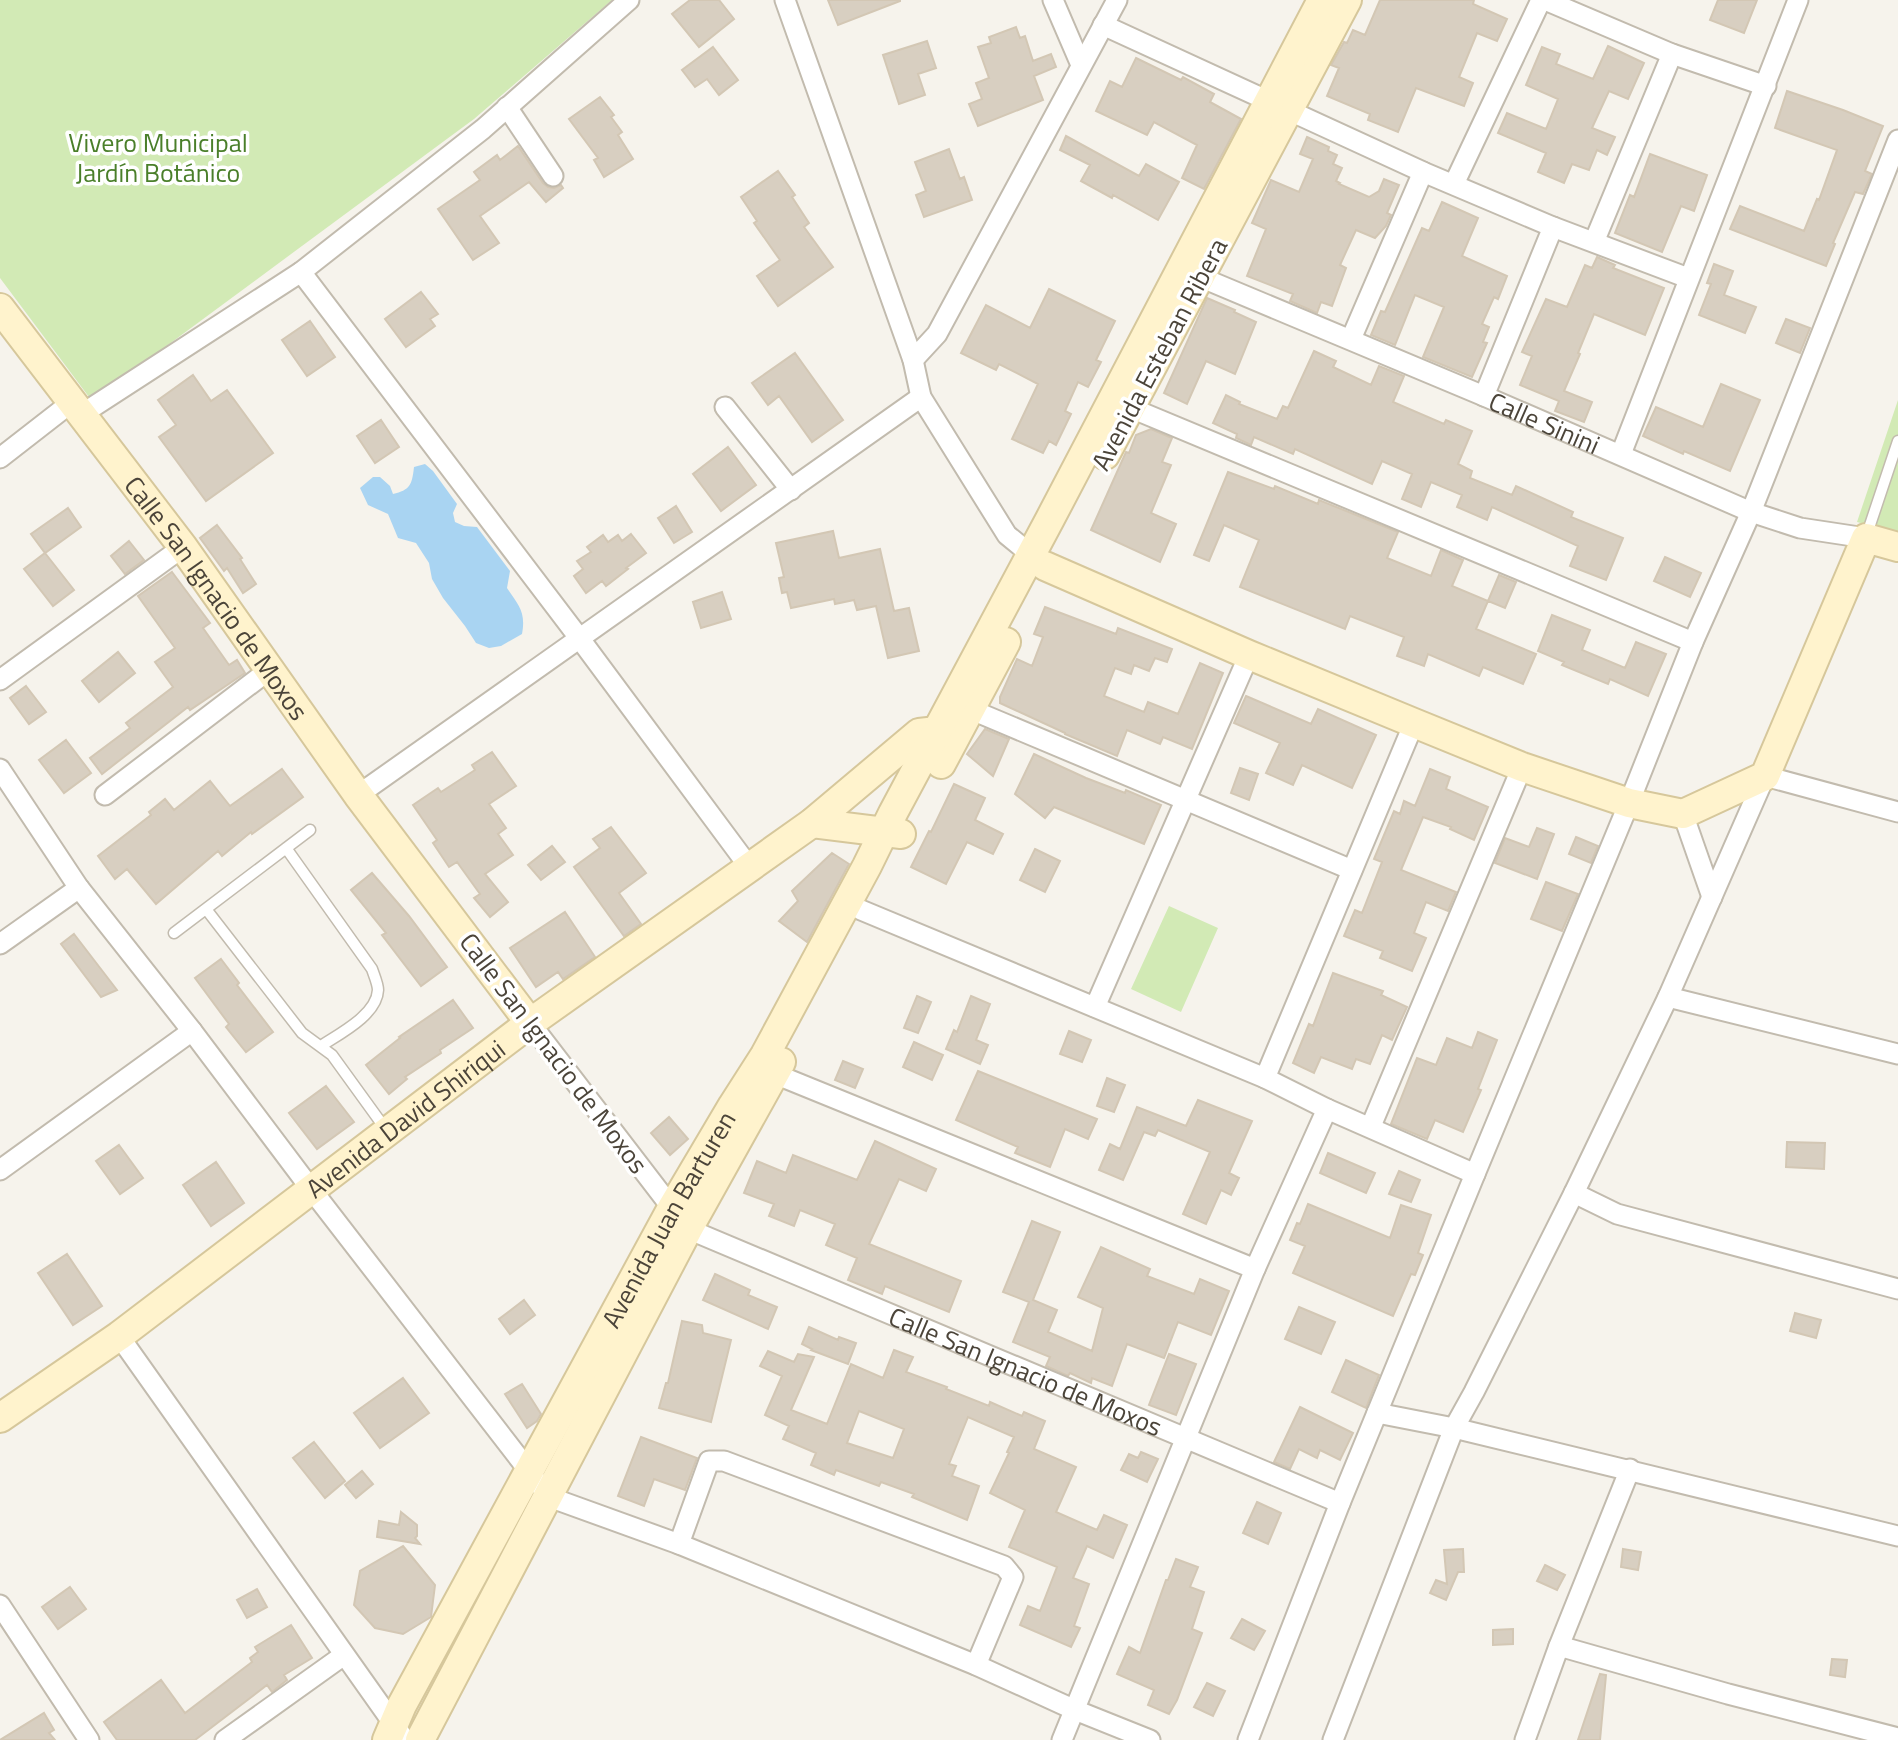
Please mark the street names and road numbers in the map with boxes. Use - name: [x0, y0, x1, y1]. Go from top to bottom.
- street label: Avenida Esteban Ribera: [1081, 231, 1237, 477]
- street label: Calle Sinini: [1483, 381, 1606, 464]
- street label: Calle San Ignacio de Moxos: [116, 467, 319, 728]
- street label: Calle San Ignacio de Moxos: [450, 924, 658, 1182]
- street label: Avenida David Shiriqui: [297, 1029, 513, 1207]
- street label: Avenida Juan Barturen: [591, 1103, 745, 1335]
- street label: Calle San Ignacio de Moxos: [883, 1296, 1168, 1446]

